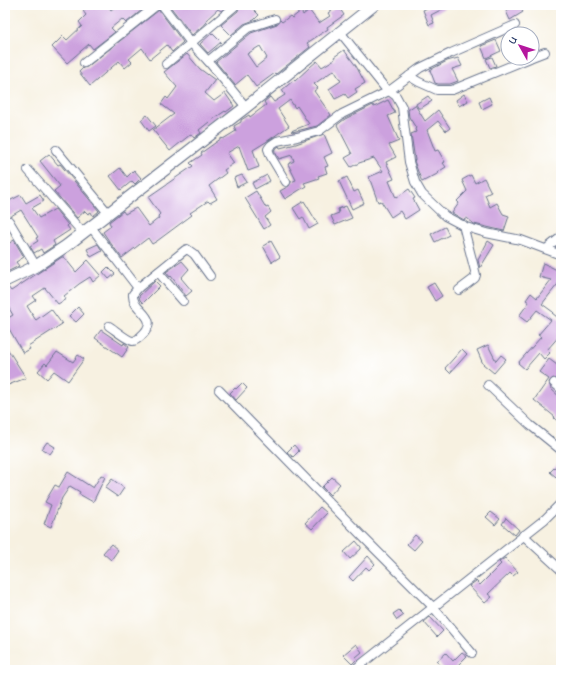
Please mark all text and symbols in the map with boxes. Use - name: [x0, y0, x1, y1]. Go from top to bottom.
- north arrow: [500, 26, 540, 66]
- text: U: [505, 33, 521, 48]

